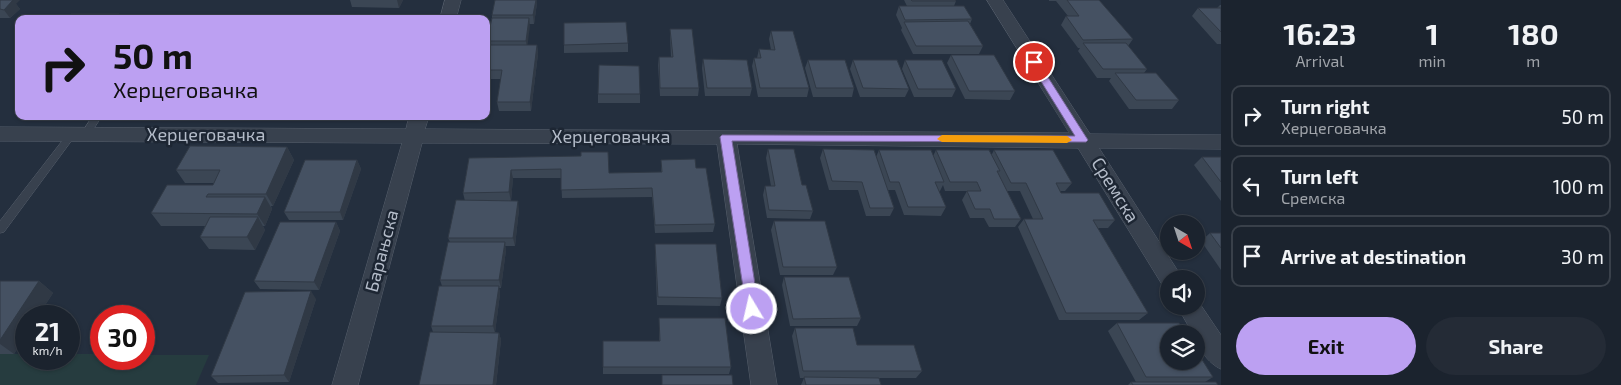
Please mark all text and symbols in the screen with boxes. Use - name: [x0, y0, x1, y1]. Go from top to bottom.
- text: 16:23: [1283, 15, 1356, 51]
- text: 1: [1426, 15, 1439, 51]
- text: 180: [1508, 15, 1559, 51]
- text: 50 m: [113, 34, 193, 76]
- icon: right: [30, 35, 95, 100]
- pin: [1013, 41, 1055, 83]
- icon: arrive: [1020, 48, 1048, 76]
- text: Arrival: [1295, 51, 1344, 70]
- text: min: [1418, 51, 1446, 70]
- text: m: [1526, 51, 1540, 70]
- text: Херцеговачка: [113, 76, 258, 102]
- text: Turn right: [1281, 95, 1369, 118]
- icon: right: [1238, 102, 1266, 130]
- text: 50 m: [1561, 105, 1604, 128]
- text: Херцеговачка: [1281, 118, 1387, 137]
- street label: Херцеговачка: [147, 123, 265, 145]
- street label: Херцеговачка: [552, 125, 670, 147]
- street label: Сремска: [1087, 153, 1144, 226]
- text: Turn left: [1281, 165, 1358, 188]
- icon: left: [1238, 172, 1266, 200]
- text: 100 m: [1553, 175, 1604, 198]
- text: Сремска: [1281, 188, 1345, 207]
- street label: Барањска: [360, 207, 403, 294]
- north arrow: [1160, 215, 1205, 260]
- map controls: [1160, 215, 1205, 370]
- icon: arrive: [1238, 242, 1266, 270]
- text: Arrive at destination: [1281, 245, 1466, 268]
- text: 30 m: [1561, 245, 1604, 268]
- button: sound: [1160, 270, 1205, 315]
- position arrow: [725, 282, 777, 334]
- speed limit sign: 30: [90, 305, 155, 370]
- text: 21: [35, 316, 60, 346]
- button: Exit: [1236, 317, 1416, 375]
- button: Share: [1426, 317, 1606, 375]
- button: layers: [1160, 325, 1205, 370]
- text: km/h: [33, 343, 62, 357]

